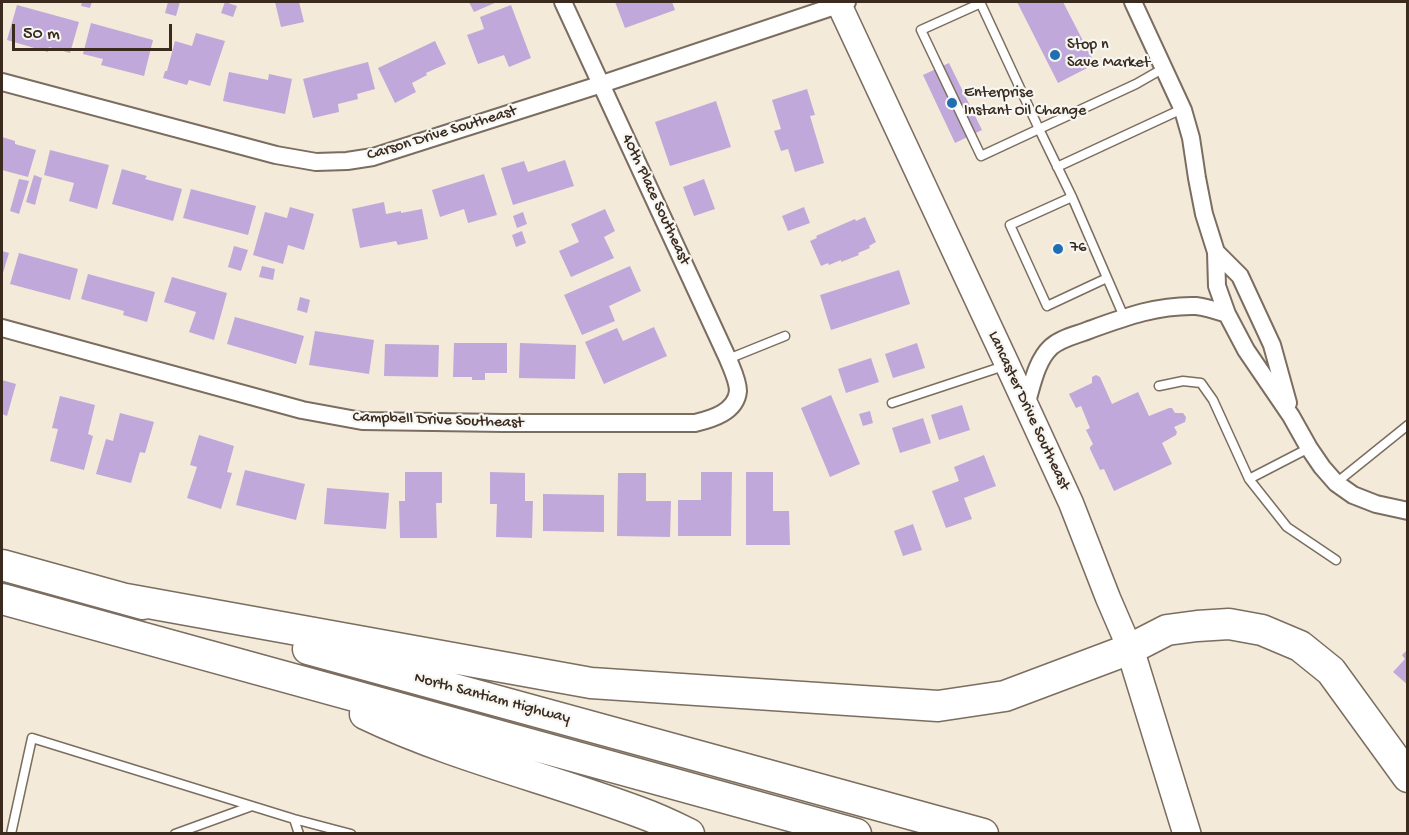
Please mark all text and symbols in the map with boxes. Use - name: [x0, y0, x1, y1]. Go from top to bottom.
- scale bar: [15, 12, 176, 50]
- text: 50 m: [23, 24, 60, 45]
- place label: Stop n Save Market: [1067, 36, 1150, 74]
- marker: Stop n Save Market: [1048, 48, 1062, 62]
- place label: Enterprise Instant Oil Change: [964, 84, 1086, 122]
- marker: Enterprise Instant Oil Change: [945, 96, 959, 110]
- street label: Carson Drive Southeast: [365, 102, 519, 166]
- street label: 40th Place Southeast: [616, 131, 694, 269]
- place label: 76: [1070, 239, 1086, 259]
- marker: 76: [1051, 242, 1065, 256]
- street label: Lancaster Drive Southeast: [983, 328, 1073, 494]
- street label: Campbell Drive Southeast: [352, 408, 524, 434]
- street label: North Santiam Highway: [412, 669, 572, 729]

